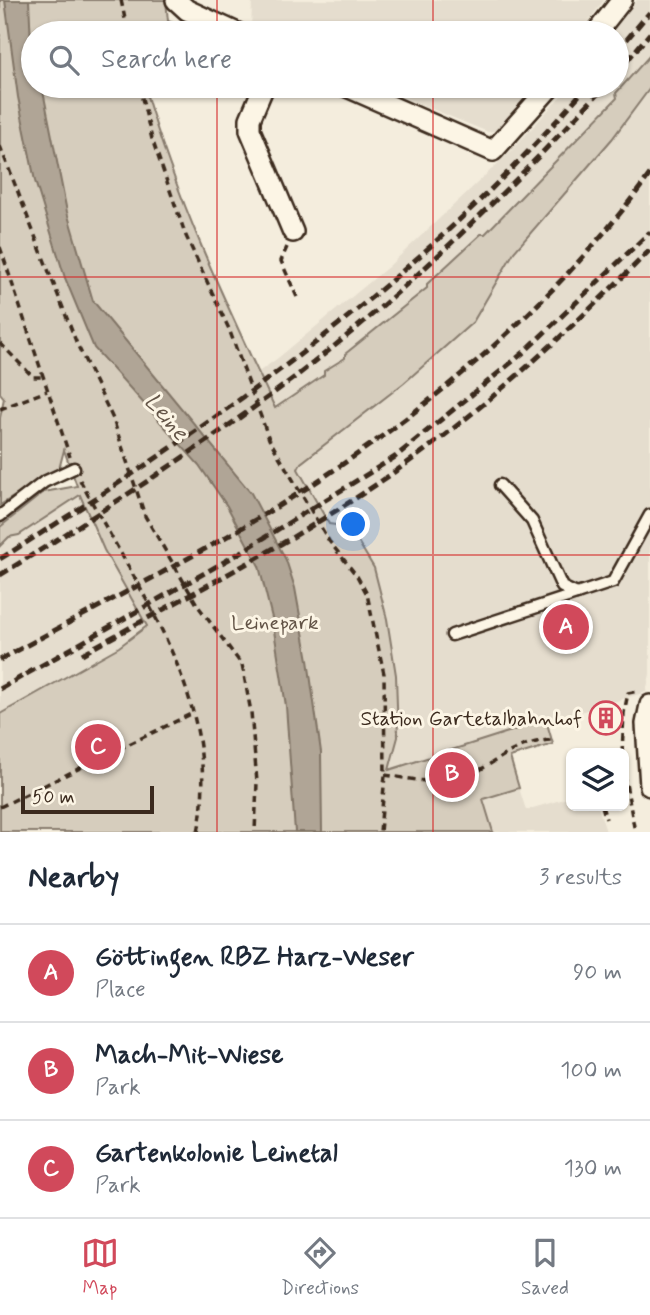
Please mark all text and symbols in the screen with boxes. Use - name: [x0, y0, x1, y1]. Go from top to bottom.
- search box: [21, 21, 629, 98]
- icon: search: [45, 41, 83, 79]
- text: Search here: [101, 43, 232, 77]
- water label: Leine: [137, 387, 195, 448]
- your location: [336, 507, 370, 541]
- pin: A: [543, 601, 589, 653]
- park label: Leinepark: [231, 609, 319, 637]
- building icon: Station Gartetalbahnhof: [587, 699, 625, 737]
- place label: Station Gartetalbahnhof: [360, 705, 582, 733]
- pin: C: [75, 721, 121, 773]
- map controls: [566, 748, 629, 811]
- button: layers: [566, 748, 629, 811]
- pin: B: [429, 749, 475, 801]
- scale bar: [21, 783, 154, 815]
- text: 50 m: [32, 785, 75, 810]
- text: Nearby: [28, 858, 119, 897]
- text: 3 results: [539, 863, 622, 893]
- text: Göttingen RBZ Harz-Weser: [95, 941, 414, 975]
- text: A: [43, 958, 59, 988]
- text: 90 m: [573, 958, 622, 988]
- text: Place: [95, 975, 146, 1005]
- text: Mach-Mit-Wiese: [95, 1039, 283, 1073]
- text: B: [44, 1056, 58, 1086]
- text: 100 m: [560, 1056, 622, 1086]
- text: Park: [95, 1073, 141, 1103]
- text: Gartenkolonie Leinetal: [95, 1137, 338, 1171]
- text: C: [43, 1154, 59, 1184]
- text: 130 m: [564, 1154, 622, 1184]
- text: Park: [95, 1171, 141, 1201]
- tab: Map: [81, 1234, 119, 1301]
- tab: Directions: [281, 1234, 359, 1301]
- tab: Saved: [521, 1234, 569, 1301]

